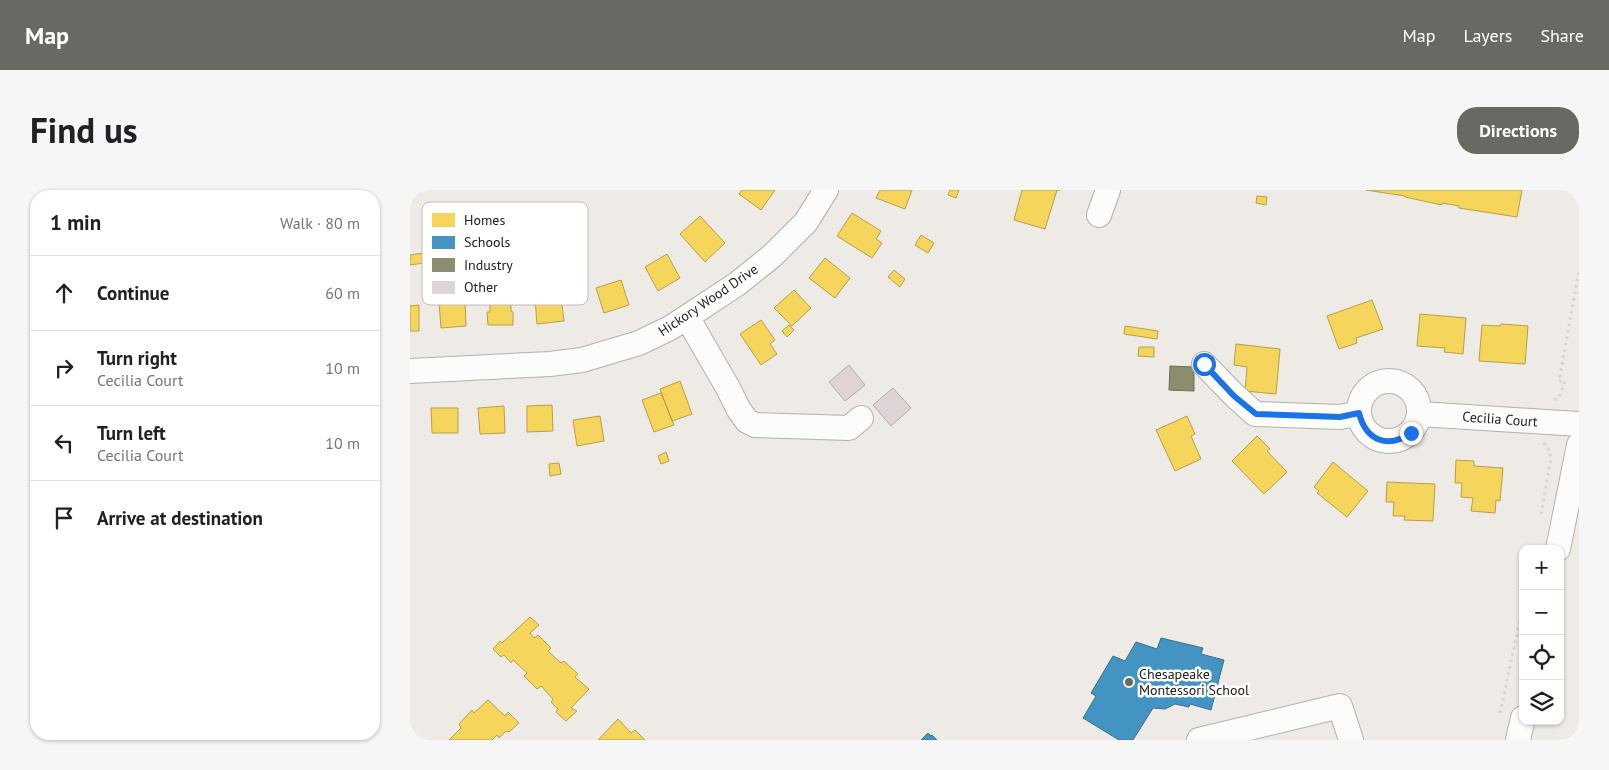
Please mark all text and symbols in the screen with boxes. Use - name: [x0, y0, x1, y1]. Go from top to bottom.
- text: Map: [25, 20, 69, 51]
- text: Map: [1403, 24, 1435, 47]
- text: Layers: [1463, 24, 1512, 47]
- text: Share: [1540, 24, 1584, 47]
- text: Find us: [30, 107, 138, 153]
- button: Directions: [1457, 107, 1579, 154]
- legend: [422, 202, 588, 305]
- text: 1 min: [50, 209, 101, 236]
- text: Homes: [464, 211, 505, 229]
- text: Walk · 80 m: [280, 213, 360, 233]
- text: Schools: [464, 233, 511, 251]
- text: Industry: [464, 256, 513, 274]
- street label: Hickory Wood Drive: [655, 260, 761, 340]
- text: Other: [464, 278, 498, 296]
- icon: ahead: [50, 279, 78, 307]
- text: Continue: [97, 281, 169, 305]
- text: 60 m: [325, 283, 360, 303]
- text: Turn right: [97, 346, 177, 370]
- route start: [1193, 353, 1216, 376]
- icon: right: [50, 354, 78, 382]
- text: 10 m: [325, 358, 360, 378]
- text: Cecilia Court: [97, 370, 183, 390]
- street label: Cecilia Court: [1462, 407, 1539, 431]
- text: Turn left: [97, 421, 166, 445]
- route end: [1400, 422, 1423, 445]
- icon: left: [50, 429, 78, 457]
- text: 10 m: [325, 433, 360, 453]
- text: Cecilia Court: [97, 445, 183, 465]
- icon: arrive: [50, 504, 78, 532]
- text: Arrive at destination: [97, 506, 263, 530]
- map controls: [1519, 545, 1564, 725]
- button: +: [1519, 545, 1564, 590]
- button: −: [1519, 590, 1564, 635]
- button: locate: [1519, 635, 1564, 680]
- place label: Chesapeake Montessori School: [1139, 665, 1249, 699]
- marker: Chesapeake Montessori School: [1123, 676, 1135, 688]
- button: layers: [1519, 680, 1564, 725]

